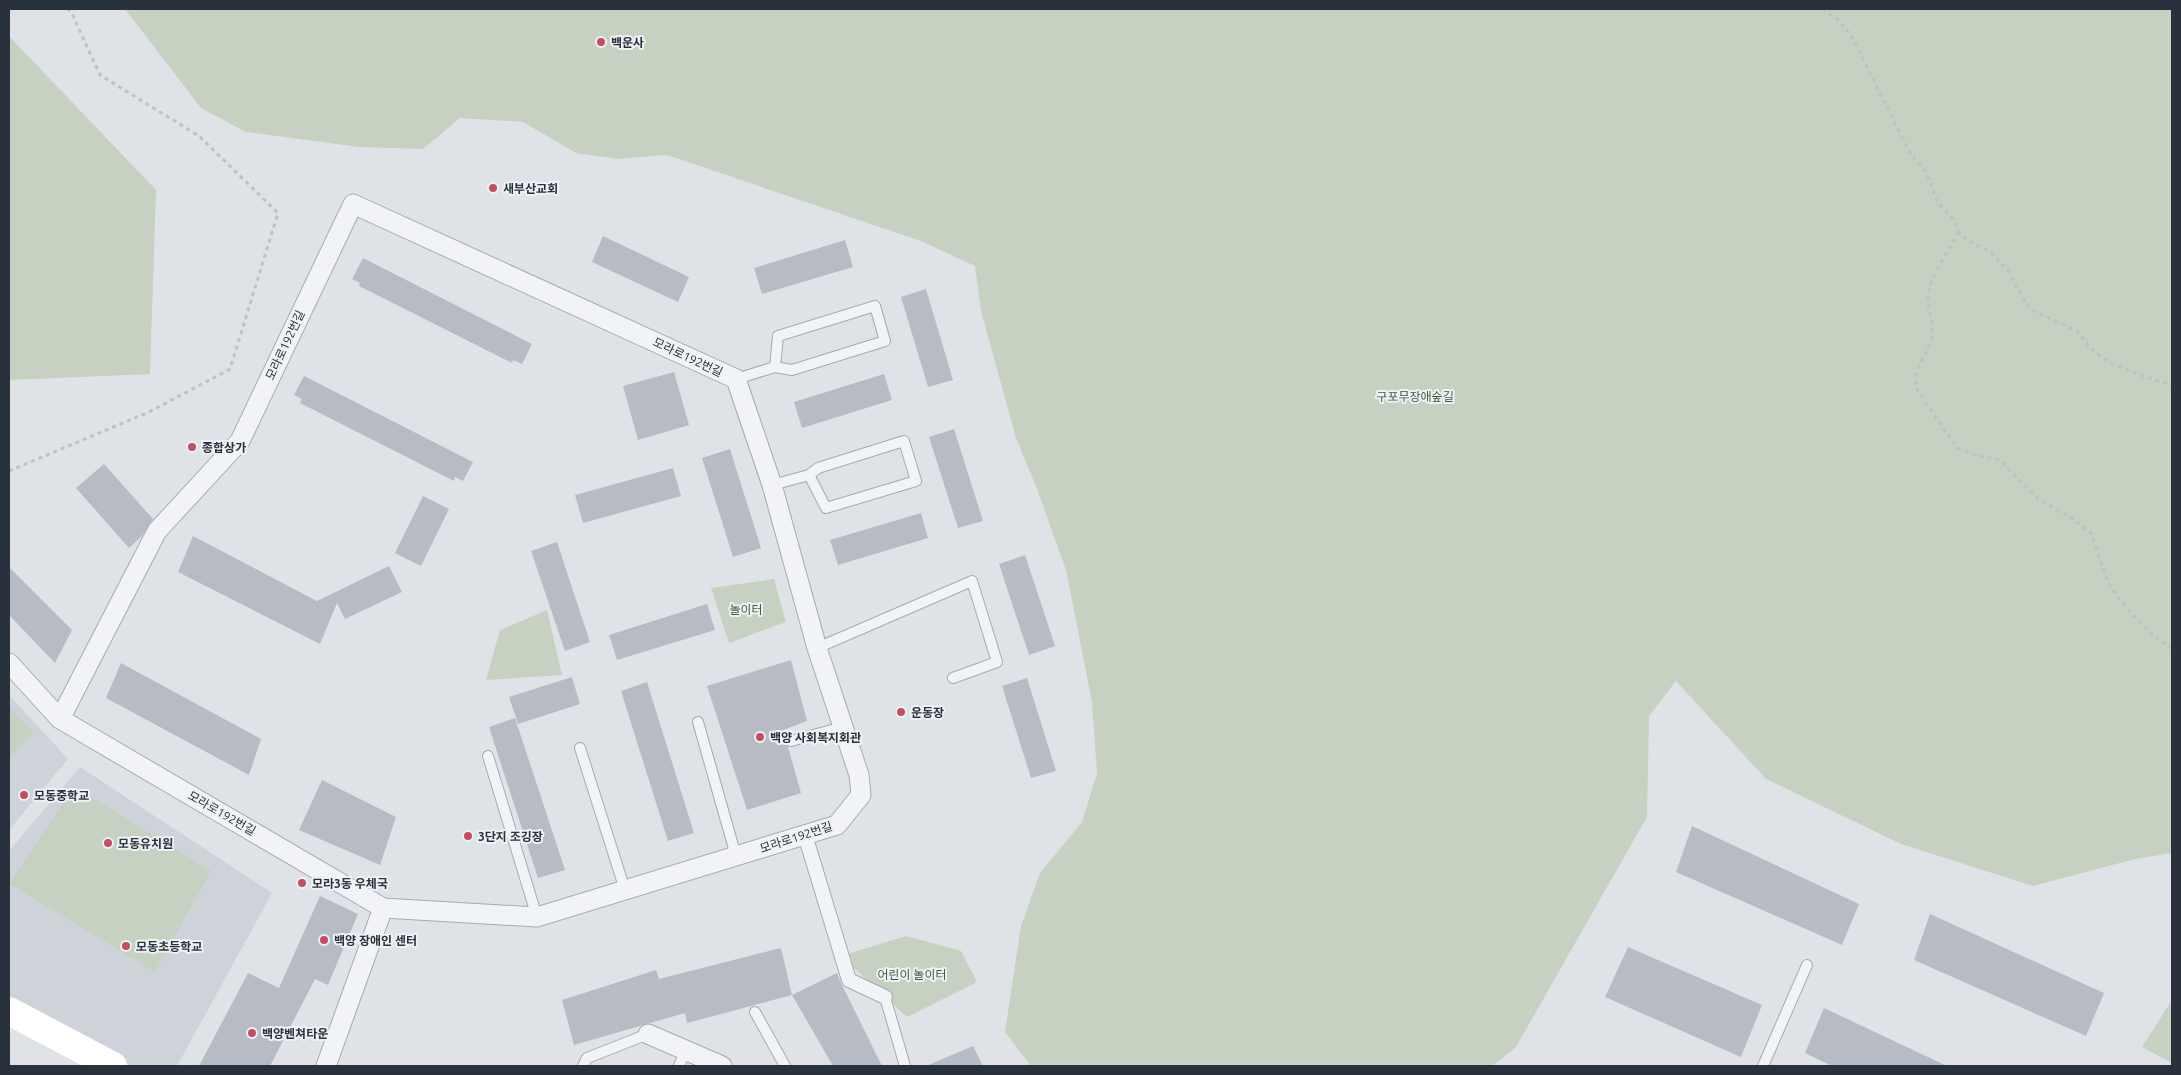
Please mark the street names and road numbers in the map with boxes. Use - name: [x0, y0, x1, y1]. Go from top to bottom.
- street label: 모라로192번길: [263, 308, 307, 382]
- street label: 모라로192번길: [651, 335, 725, 379]
- street label: 모라로192번길: [186, 788, 258, 838]
- street label: 모라로192번길: [758, 819, 834, 855]

